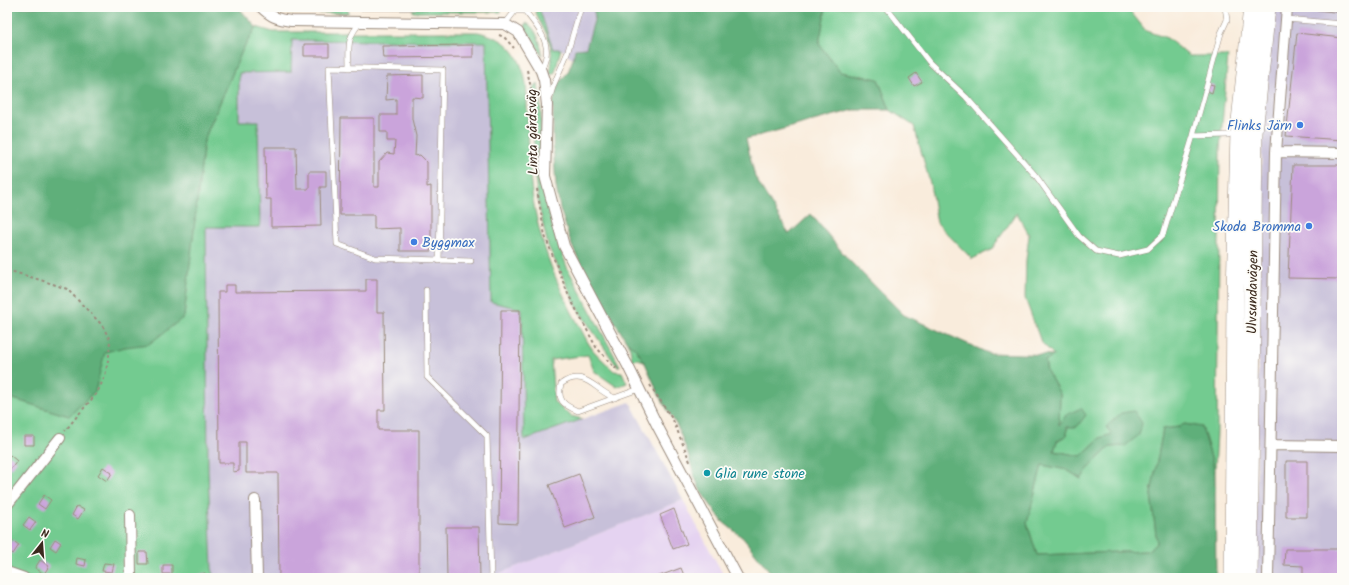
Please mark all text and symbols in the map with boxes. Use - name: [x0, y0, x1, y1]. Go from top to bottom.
- street label: Linta gårdsväg: [521, 89, 545, 175]
- place label: Flinks Järn: [1227, 115, 1292, 137]
- marker: Flinks Järn: [1295, 120, 1305, 130]
- place label: Skoda Bromma: [1213, 216, 1301, 238]
- marker: Skoda Bromma: [1304, 221, 1314, 231]
- place label: Byggmax: [422, 232, 475, 254]
- marker: Byggmax: [409, 237, 419, 247]
- street label: Ulvsundavägen: [1241, 250, 1265, 334]
- place label: Glia rune stone: [715, 463, 805, 485]
- marker: Glia rune stone: [702, 468, 712, 478]
- north arrow: [22, 523, 62, 563]
- text: N: [39, 525, 51, 544]

